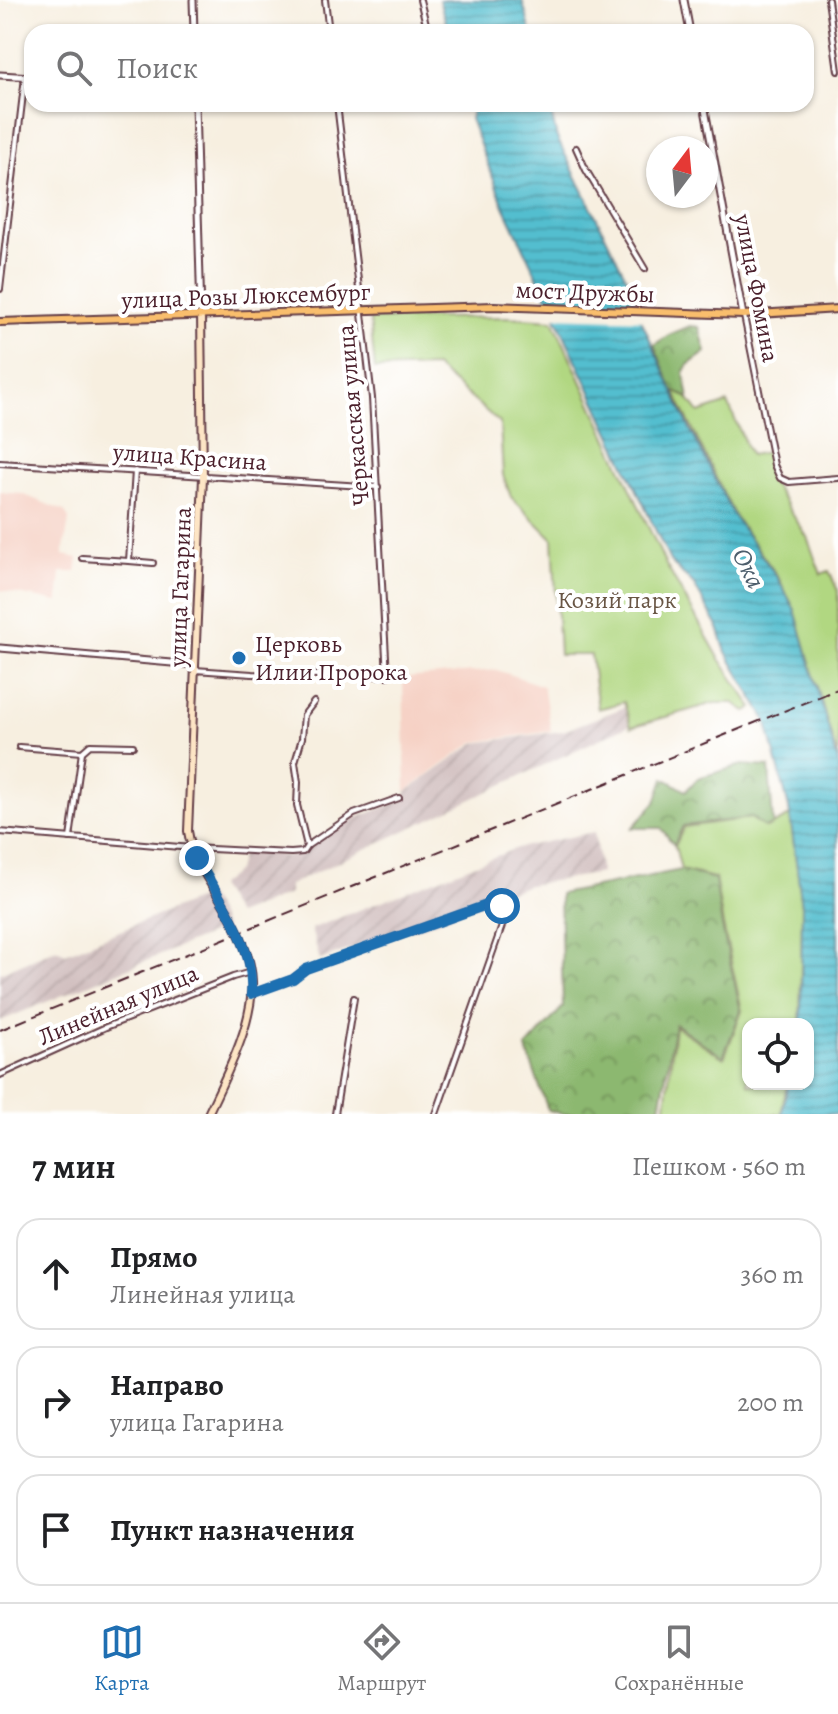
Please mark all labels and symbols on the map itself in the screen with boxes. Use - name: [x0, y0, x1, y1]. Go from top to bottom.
- north arrow: [646, 136, 718, 208]
- street label: улица Фомина: [727, 210, 787, 365]
- street label: мост Дружбы: [515, 274, 655, 310]
- street label: улица Розы Люксембург: [120, 276, 371, 316]
- street label: Черкасская улица: [329, 323, 377, 507]
- street label: улица Красина: [111, 436, 268, 478]
- street label: улица Гагарина: [161, 506, 199, 669]
- water label: Ока: [724, 542, 773, 594]
- park label: Козий парк: [557, 584, 677, 616]
- place label: Церковь Илии Пророка: [255, 628, 408, 688]
- marker: Церковь Илии Пророка: [230, 649, 248, 667]
- route end: [179, 840, 215, 876]
- route start: [484, 888, 520, 924]
- street label: Линейная улица: [33, 957, 203, 1053]

